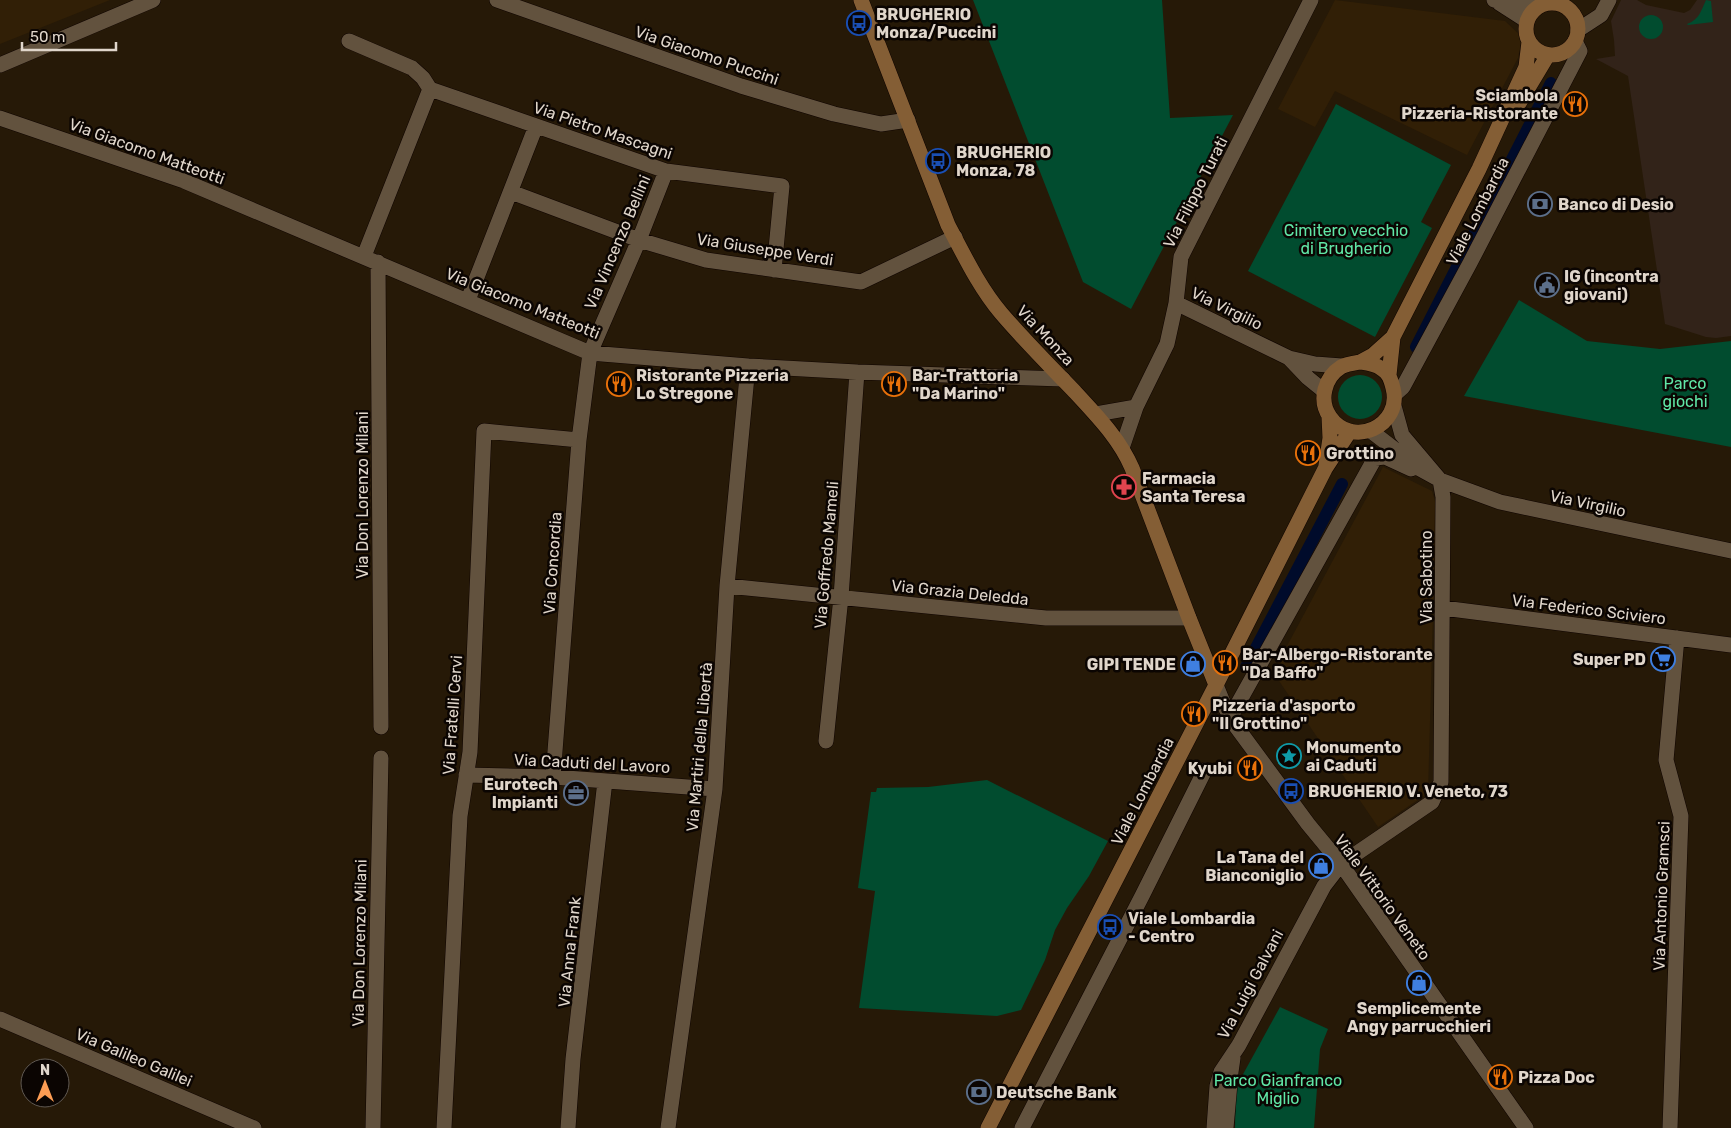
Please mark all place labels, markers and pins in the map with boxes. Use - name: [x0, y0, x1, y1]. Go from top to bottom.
- place label: BRUGHERIO Monza/Puccini: [876, 5, 996, 42]
- bus stop icon: BRUGHERIO Monza/Puccini: [846, 10, 872, 36]
- place label: Sciambola Pizzeria-Ristorante: [1401, 86, 1558, 123]
- restaurant icon: Sciambola Pizzeria-Ristorante: [1562, 91, 1588, 117]
- place label: BRUGHERIO Monza, 78: [956, 143, 1051, 180]
- bus stop icon: BRUGHERIO Monza, 78: [925, 148, 951, 174]
- bank icon: Banco di Desio: [1527, 191, 1553, 217]
- place label: Banco di Desio: [1558, 195, 1674, 214]
- place label: IG (incontra giovani): [1564, 267, 1659, 304]
- public building icon: IG (incontra giovani): [1534, 272, 1560, 298]
- place label: Ristorante Pizzeria Lo Stregone: [636, 366, 789, 403]
- place label: Bar-Trattoria "Da Marino": [912, 366, 1018, 403]
- restaurant icon: Ristorante Pizzeria Lo Stregone: [606, 371, 632, 397]
- restaurant icon: Bar-Trattoria "Da Marino": [881, 371, 907, 397]
- restaurant icon: Grottino: [1295, 440, 1321, 466]
- place label: Grottino: [1326, 444, 1394, 463]
- place label: Farmacia Santa Teresa: [1142, 469, 1245, 506]
- pharmacy icon: Farmacia Santa Teresa: [1111, 474, 1137, 500]
- place label: Bar-Albergo-Ristorante "Da Baffo": [1242, 645, 1433, 682]
- supermarket icon: Super PD: [1650, 646, 1676, 672]
- restaurant icon: Bar-Albergo-Ristorante "Da Baffo": [1212, 650, 1238, 676]
- place label: Super PD: [1573, 650, 1646, 669]
- shop icon: GIPI TENDE: [1180, 651, 1206, 677]
- place label: GIPI TENDE: [1087, 655, 1176, 674]
- place label: Pizzeria d'asporto "Il Grottino": [1212, 696, 1356, 733]
- restaurant icon: Pizzeria d'asporto "Il Grottino": [1181, 701, 1207, 727]
- place label: Monumento ai Caduti: [1306, 738, 1401, 775]
- place icon: Monumento ai Caduti: [1276, 743, 1302, 769]
- restaurant icon: Kyubi: [1237, 755, 1263, 781]
- place label: Kyubi: [1188, 759, 1232, 778]
- place label: Eurotech Impianti: [484, 775, 558, 812]
- bus stop icon: BRUGHERIO V. Veneto, 73: [1278, 778, 1304, 804]
- office icon: Eurotech Impianti: [563, 780, 589, 806]
- place label: BRUGHERIO V. Veneto, 73: [1308, 782, 1508, 801]
- place label: La Tana del Bianconiglio: [1205, 848, 1304, 885]
- shop icon: La Tana del Bianconiglio: [1308, 853, 1334, 879]
- place label: Viale Lombardia - Centro: [1128, 909, 1255, 946]
- bus stop icon: Viale Lombardia - Centro: [1097, 914, 1123, 940]
- shop icon: Semplicemente Angy parrucchieri: [1406, 970, 1432, 996]
- place label: Semplicemente Angy parrucchieri: [1347, 999, 1491, 1036]
- restaurant icon: Pizza Doc: [1487, 1064, 1513, 1090]
- place label: Pizza Doc: [1518, 1068, 1595, 1087]
- bank icon: Deutsche Bank: [966, 1079, 992, 1105]
- place label: Deutsche Bank: [996, 1083, 1117, 1102]

